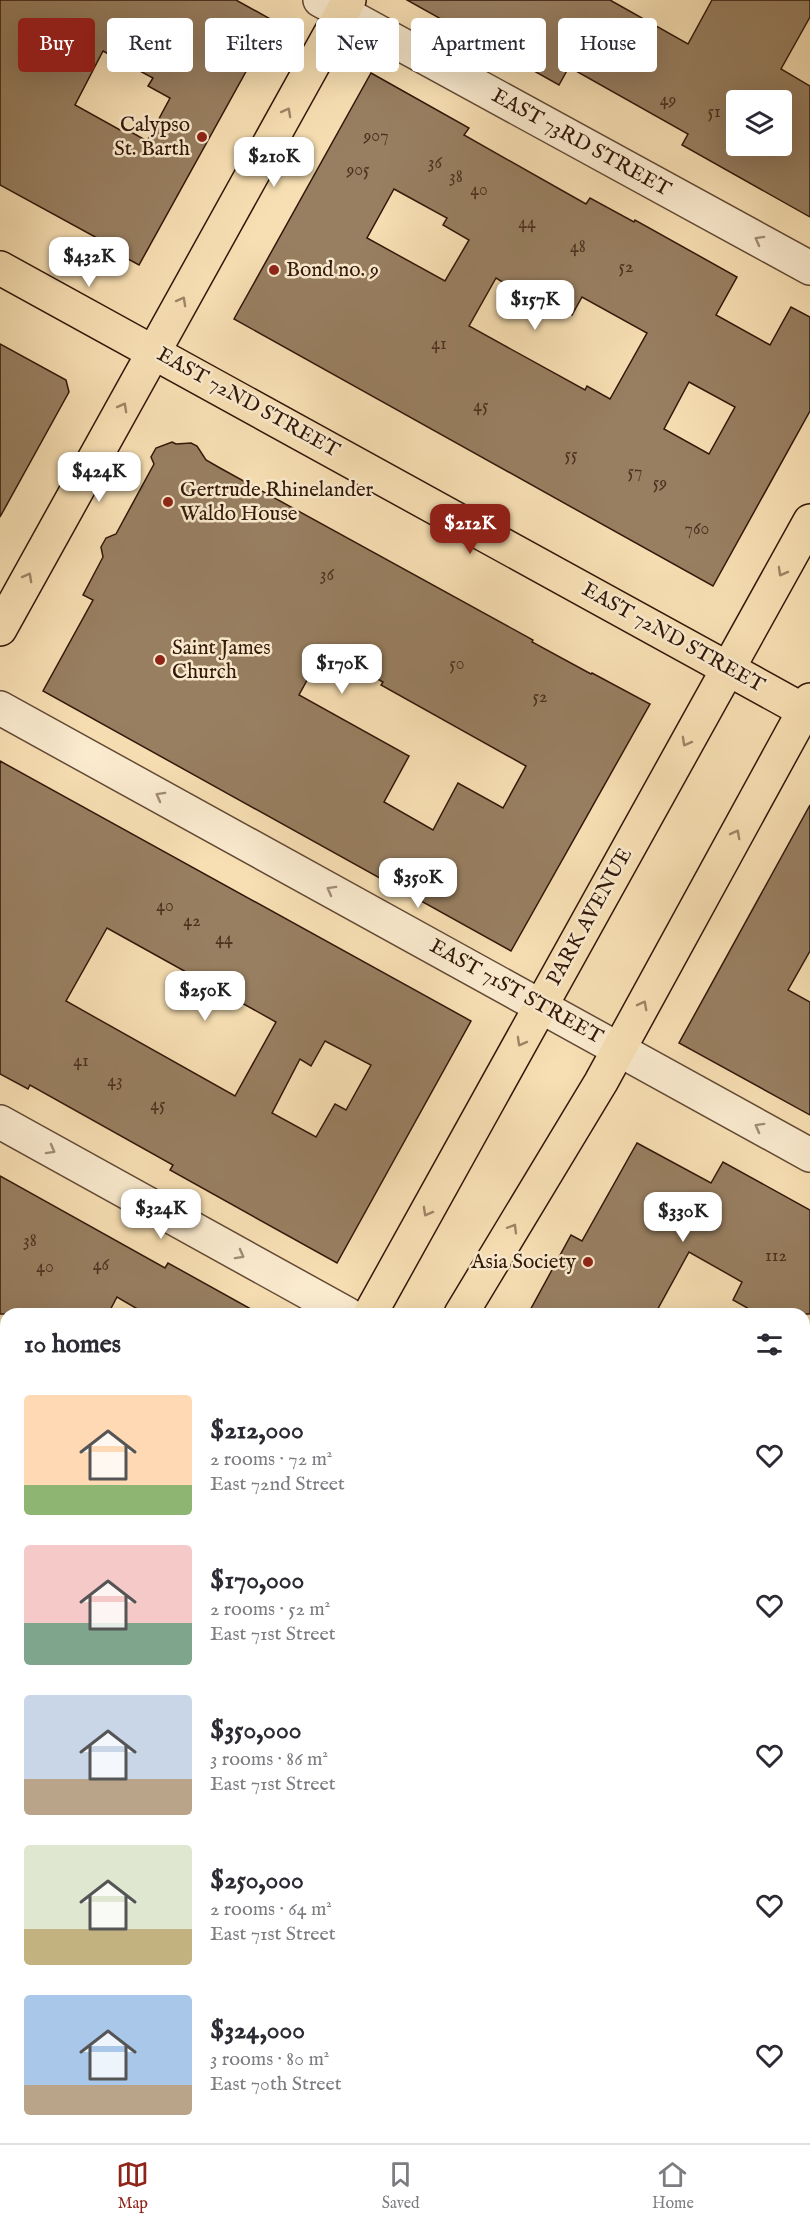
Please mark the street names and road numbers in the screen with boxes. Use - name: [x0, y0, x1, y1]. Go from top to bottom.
- street label: EAST 73RD STREET: [487, 83, 676, 204]
- street label: EAST 72ND STREET: [152, 341, 345, 465]
- street label: EAST 72ND STREET: [577, 576, 770, 700]
- street label: PARK AVENUE: [541, 843, 639, 991]
- street label: EAST 71ST STREET: [425, 933, 608, 1051]

